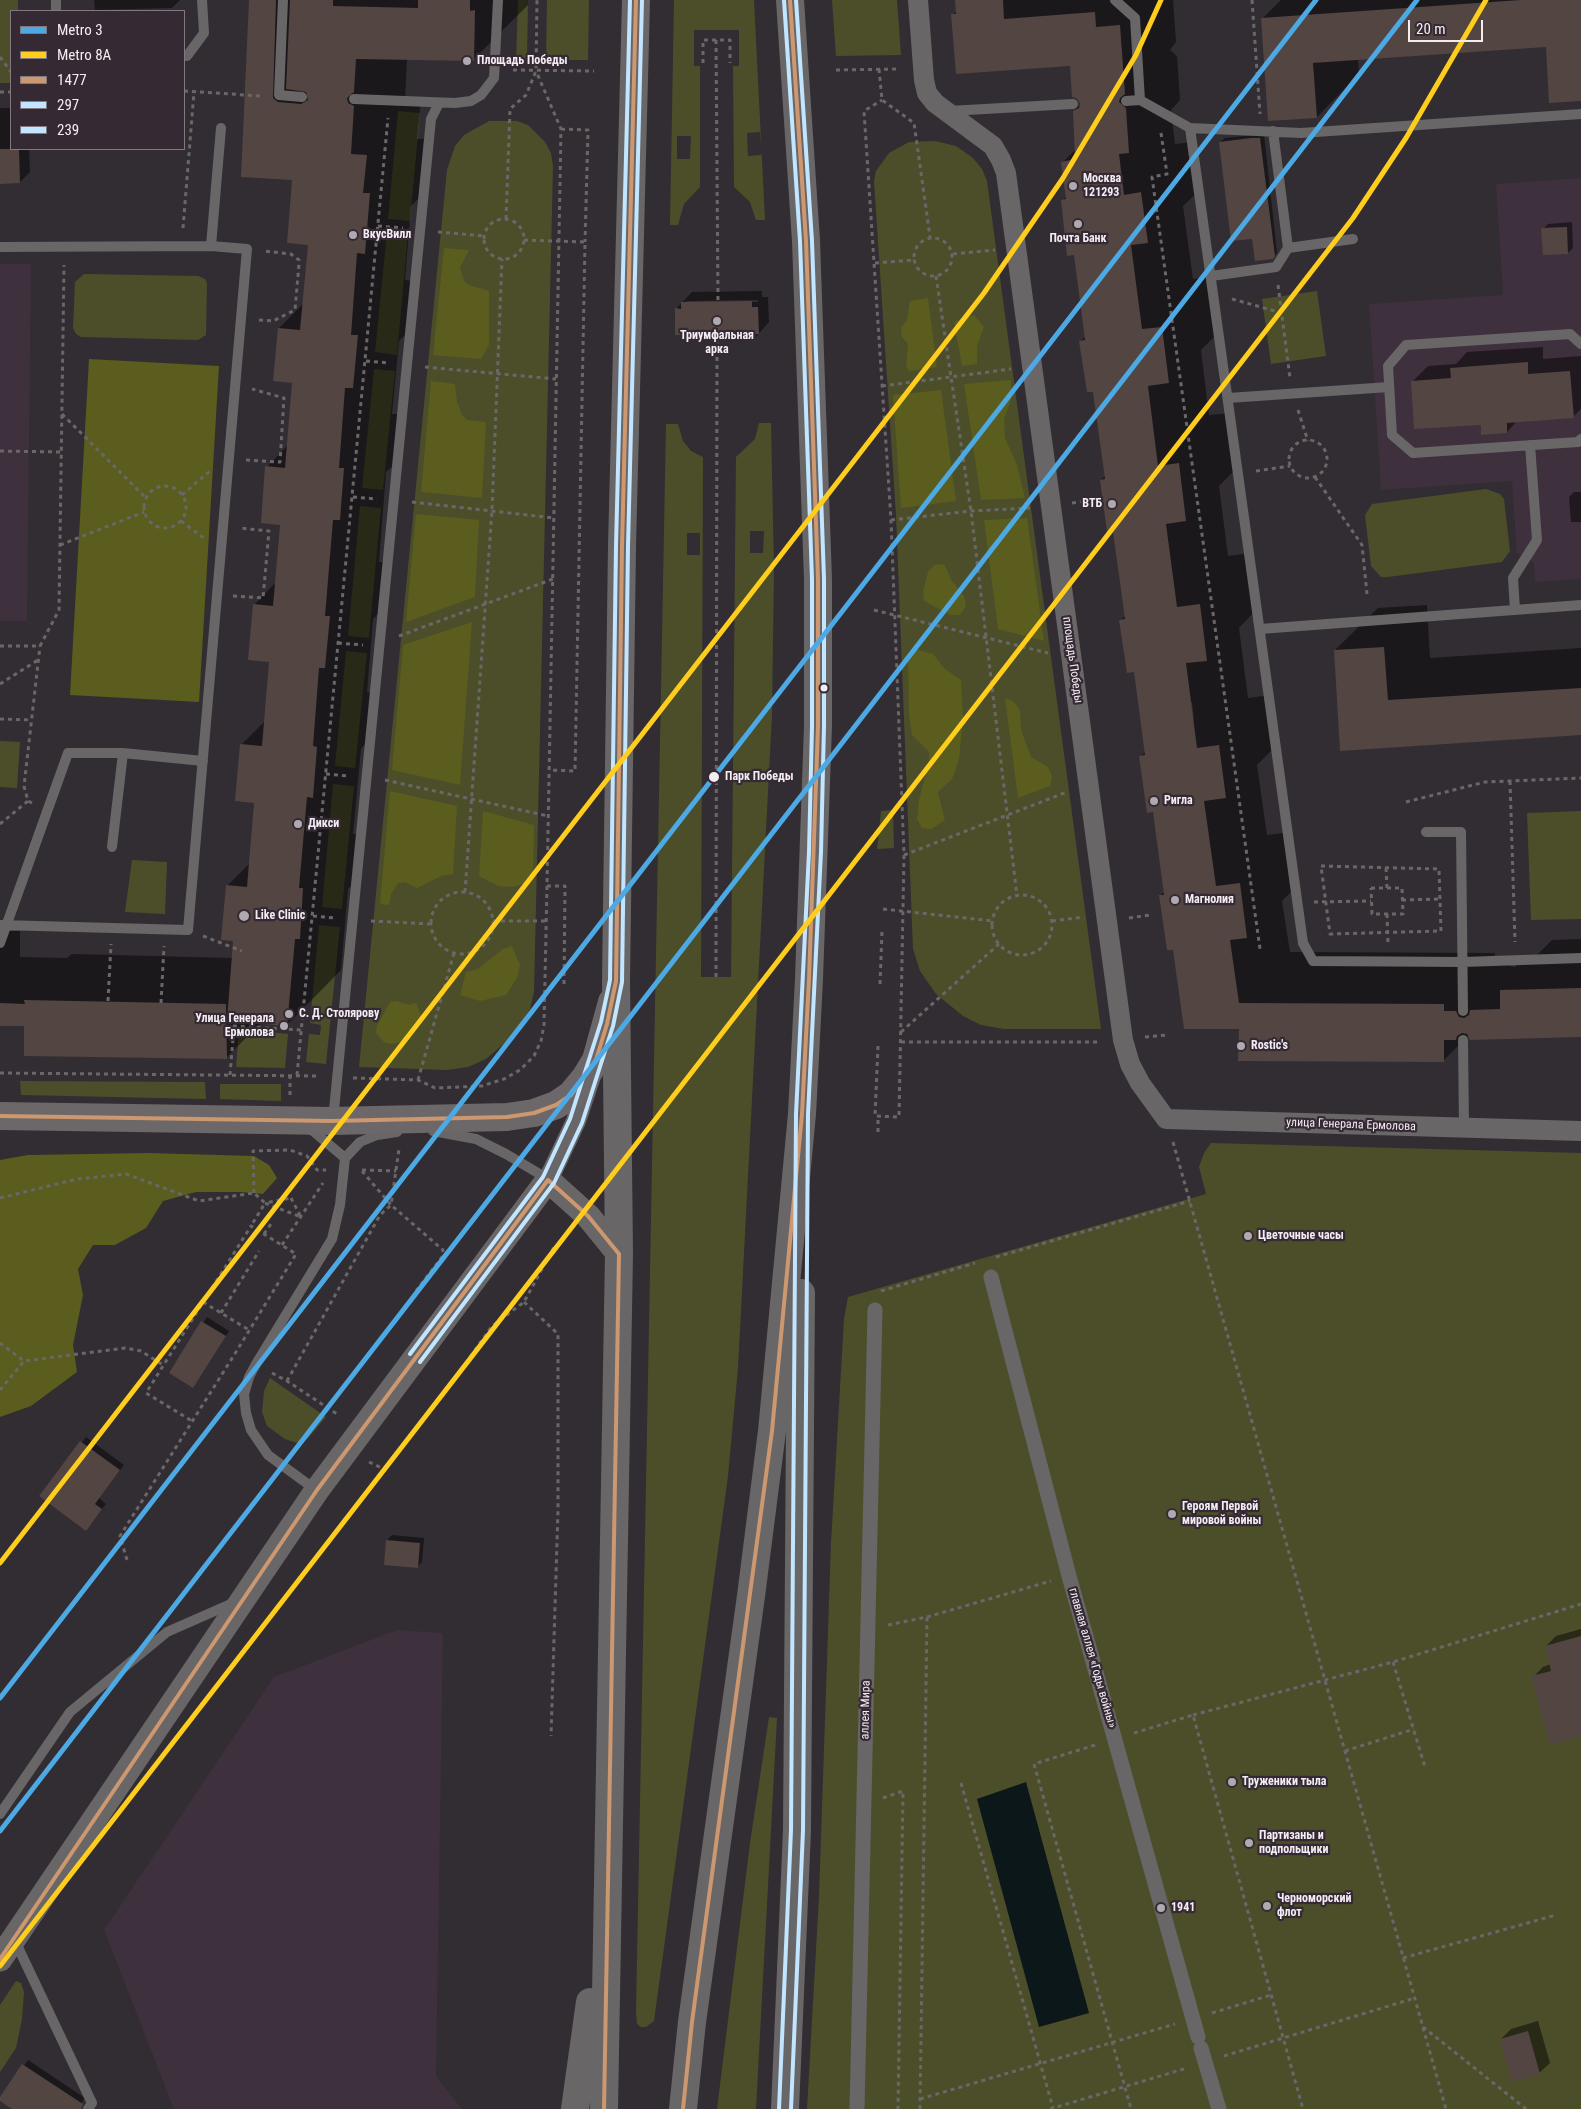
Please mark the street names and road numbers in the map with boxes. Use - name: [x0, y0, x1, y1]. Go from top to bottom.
- street label: площадь Победы: [1059, 616, 1085, 704]
- street label: улица Генерала Ермолова: [1286, 1116, 1416, 1134]
- street label: главная аллея «Годы войны»: [1065, 1586, 1119, 1730]
- street label: аллея Мира: [858, 1680, 874, 1740]

